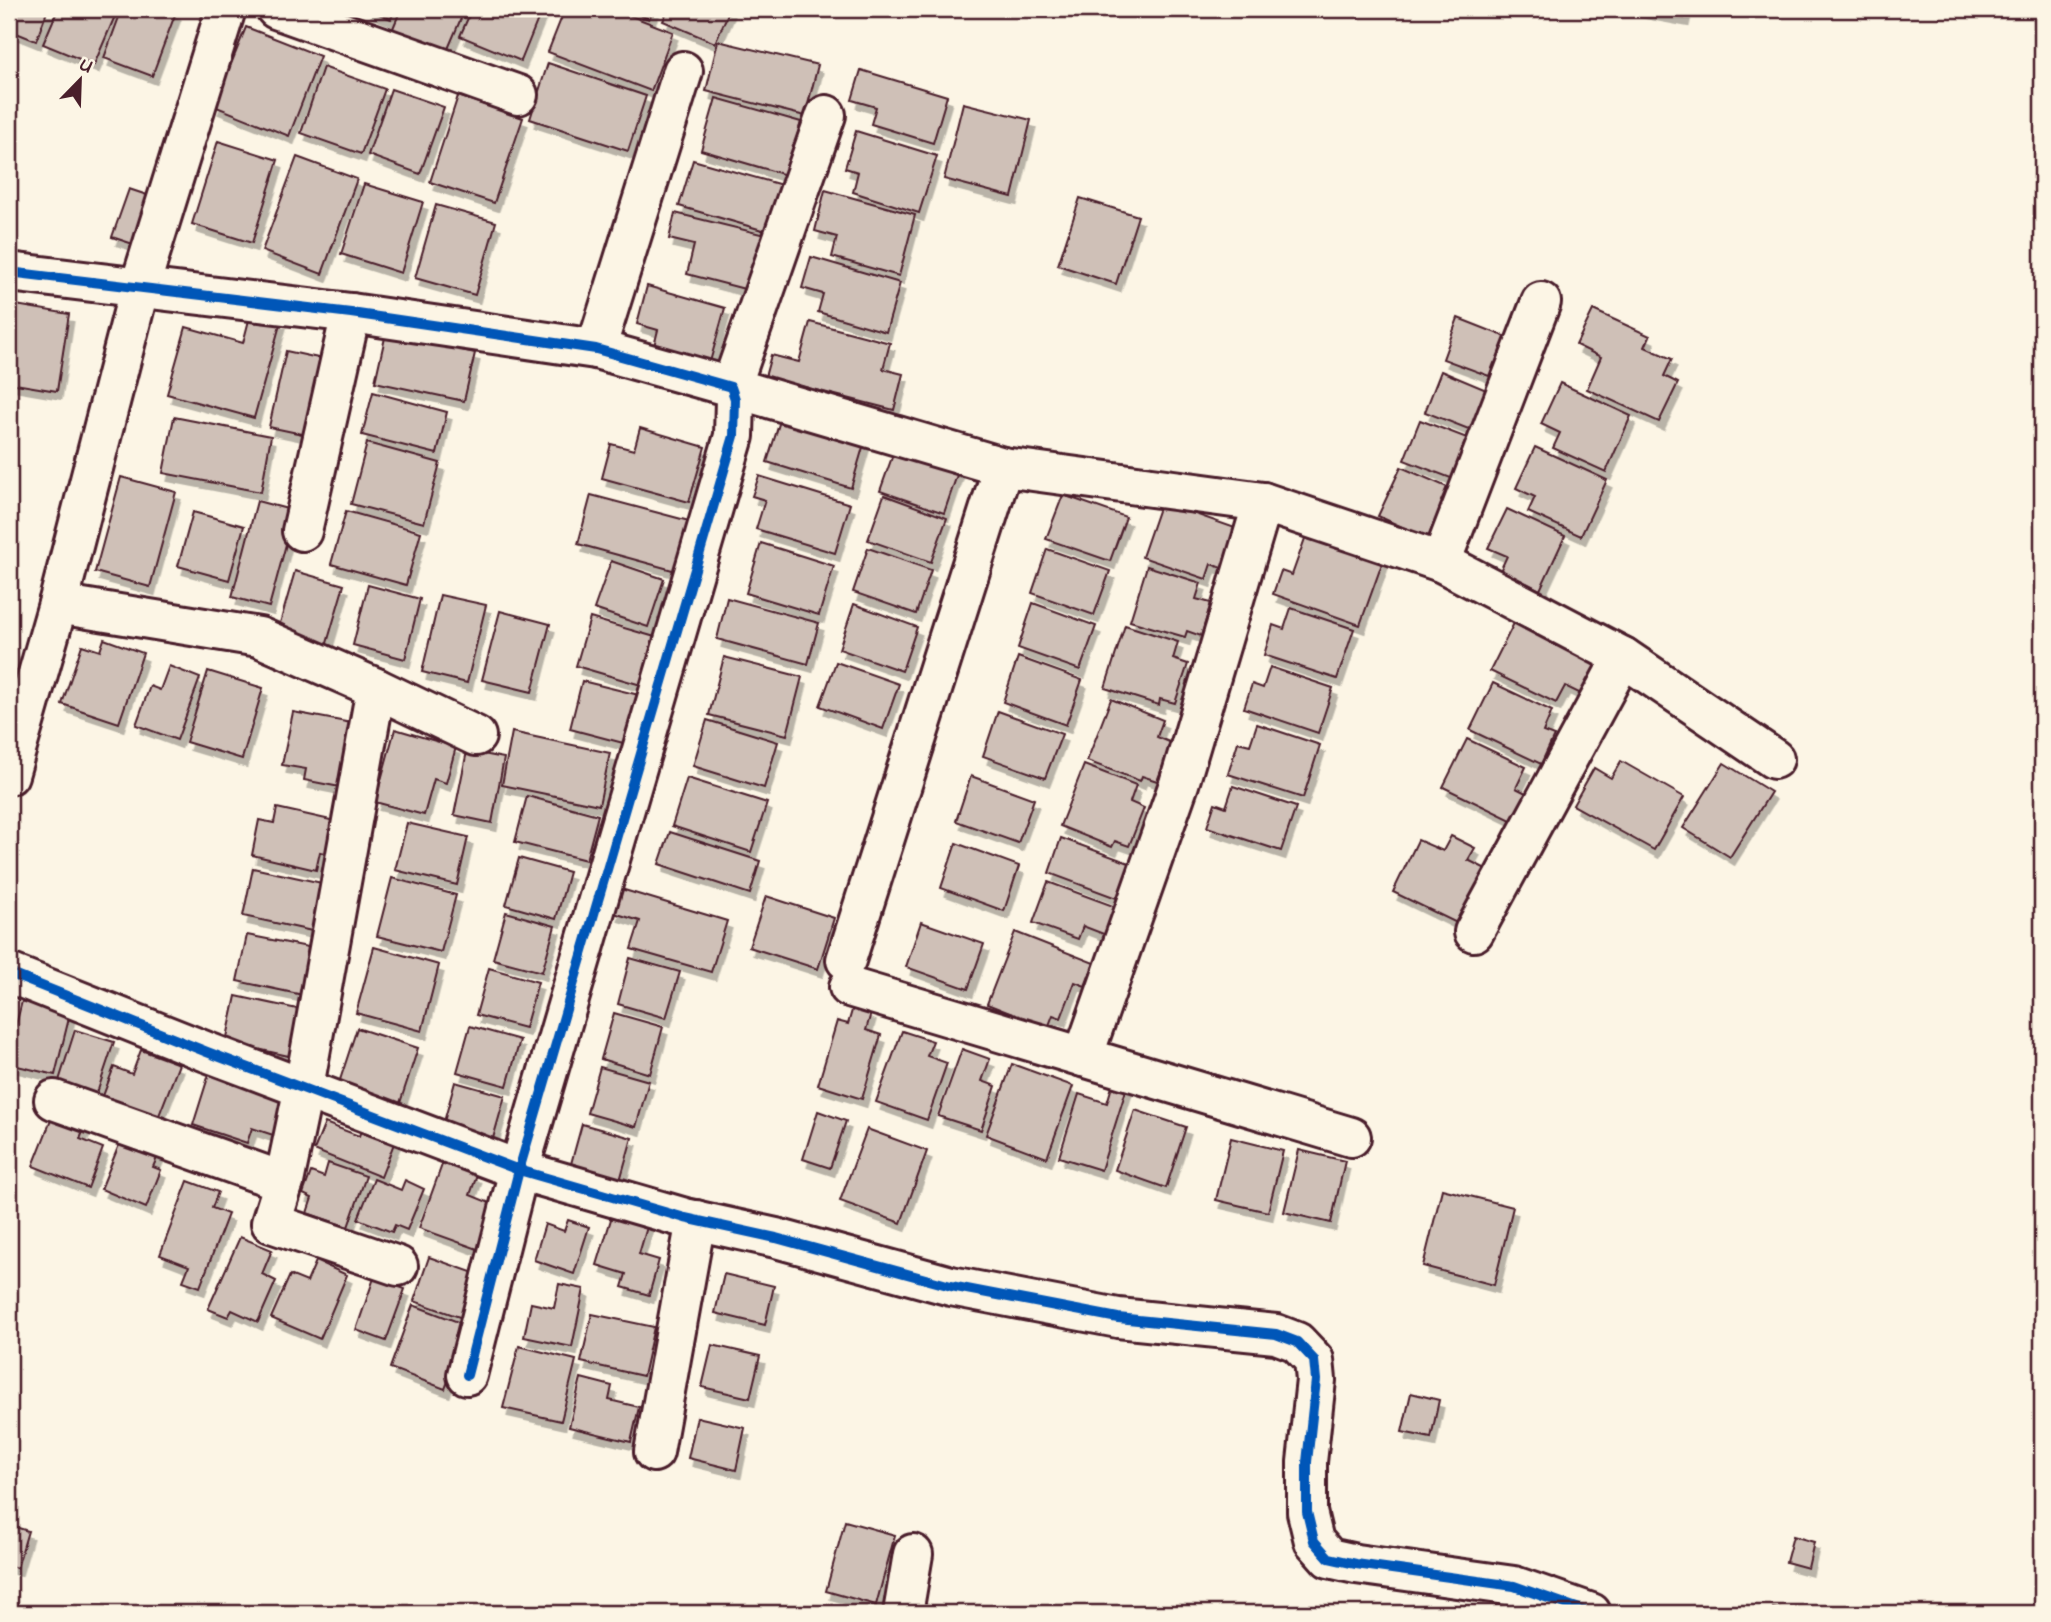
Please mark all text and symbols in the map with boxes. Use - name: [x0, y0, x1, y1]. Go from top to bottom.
- north arrow: [46, 46, 116, 116]
- text: U: [76, 51, 97, 80]

